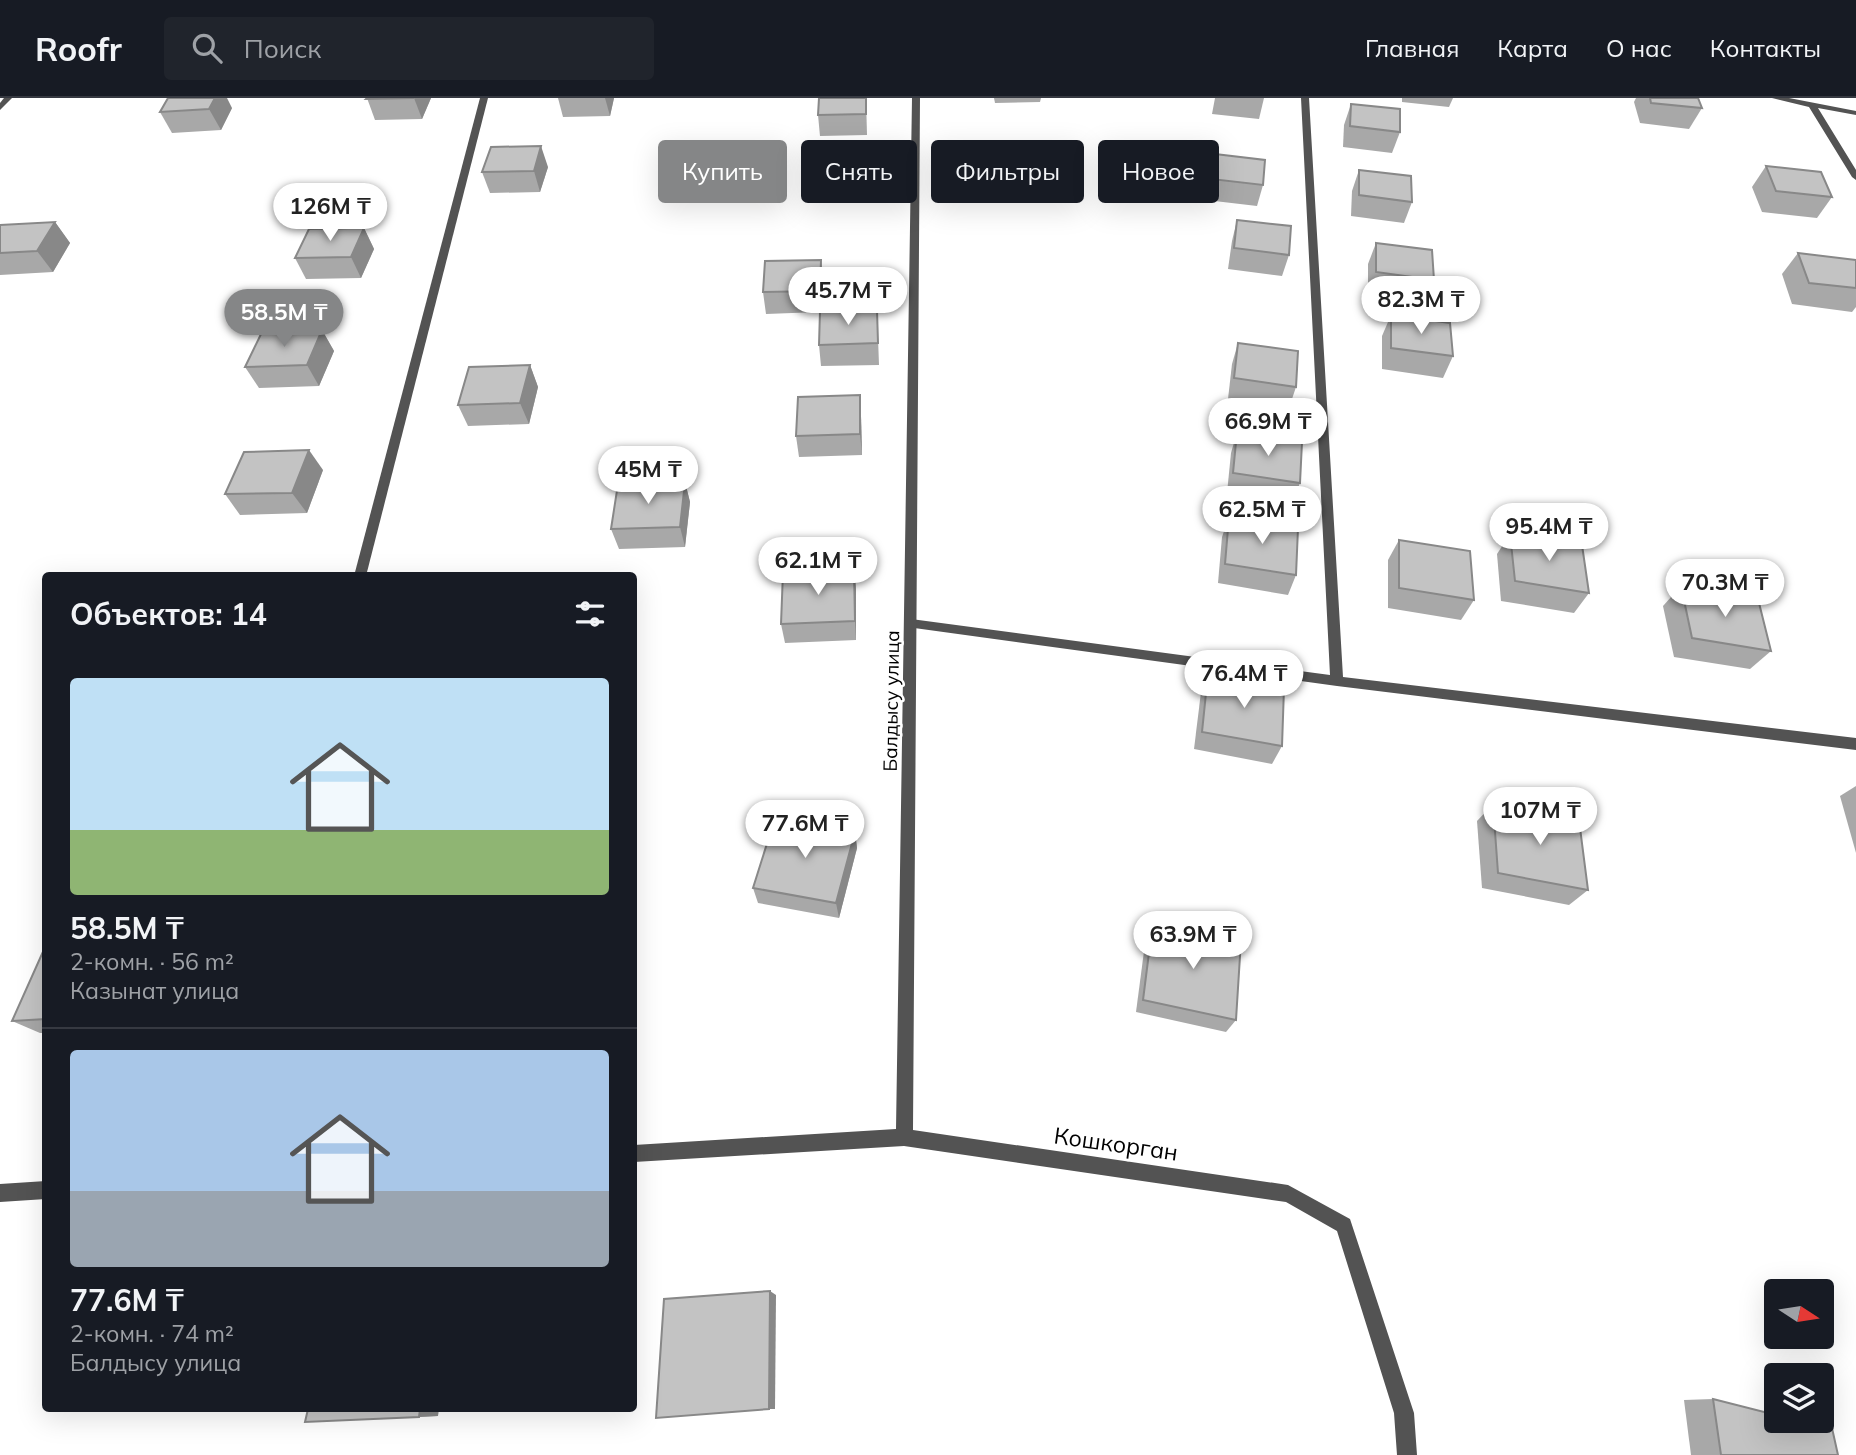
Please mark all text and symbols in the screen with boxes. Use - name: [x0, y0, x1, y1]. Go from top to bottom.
- search box: [164, 17, 654, 80]
- text: Roofr: [35, 28, 122, 69]
- icon: search: [188, 29, 226, 67]
- text: Поиск: [244, 32, 321, 65]
- text: Главная: [1365, 33, 1459, 63]
- text: Карта: [1497, 33, 1568, 63]
- text: О нас: [1606, 33, 1672, 63]
- text: Контакты: [1710, 33, 1821, 63]
- chip: Купить: [658, 140, 787, 203]
- chip: Снять: [801, 140, 917, 203]
- chip: Фильтры: [931, 140, 1084, 203]
- chip: Новое: [1098, 140, 1219, 203]
- pin: 126M ₸: [273, 184, 387, 243]
- text: 126M ₸: [289, 191, 371, 220]
- pin: 45.7M ₸: [783, 268, 913, 327]
- text: 45.7M ₸: [804, 275, 892, 304]
- pin: 82.3M ₸: [1356, 276, 1486, 336]
- text: 82.3M ₸: [1377, 284, 1465, 313]
- pin: 58.5M ₸: [219, 289, 349, 349]
- text: 58.5M ₸: [240, 297, 328, 326]
- pin: 66.9M ₸: [1203, 398, 1333, 458]
- text: 66.9M ₸: [1224, 406, 1312, 435]
- pin: 45M ₸: [599, 446, 697, 506]
- text: 45M ₸: [614, 454, 682, 483]
- pin: 62.5M ₸: [1197, 486, 1327, 546]
- text: 62.5M ₸: [1218, 494, 1306, 523]
- pin: 95.4M ₸: [1484, 504, 1614, 563]
- text: 95.4M ₸: [1505, 511, 1593, 540]
- pin: 62.1M ₸: [753, 538, 883, 597]
- text: 62.1M ₸: [774, 545, 862, 574]
- pin: 70.3M ₸: [1660, 560, 1790, 619]
- text: 70.3M ₸: [1681, 567, 1769, 596]
- text: Объектов: 14: [70, 595, 267, 633]
- icon: filters: [571, 595, 609, 633]
- street label: Балдысу улица: [878, 630, 904, 772]
- pin: 76.4M ₸: [1179, 650, 1309, 710]
- text: 76.4M ₸: [1200, 658, 1288, 687]
- icon: home: [277, 724, 403, 850]
- pin: 107M ₸: [1483, 788, 1597, 847]
- text: 107M ₸: [1499, 795, 1581, 824]
- pin: 77.6M ₸: [740, 800, 870, 860]
- text: 77.6M ₸: [761, 808, 849, 837]
- text: 58.5M ₸: [70, 909, 184, 947]
- pin: 63.9M ₸: [1128, 912, 1258, 971]
- text: 63.9M ₸: [1149, 919, 1237, 948]
- text: 2-комн. · 56 m²: [70, 947, 234, 976]
- text: Казынат улица: [70, 976, 239, 1005]
- icon: home: [277, 1096, 403, 1222]
- street label: Кошкорган: [1052, 1120, 1180, 1167]
- north arrow: [1764, 1279, 1834, 1349]
- map controls: [1764, 1279, 1834, 1433]
- text: 77.6M ₸: [70, 1281, 184, 1319]
- text: 2-комн. · 74 m²: [70, 1319, 234, 1348]
- text: Балдысу улица: [70, 1348, 241, 1377]
- button: layers: [1764, 1363, 1834, 1433]

